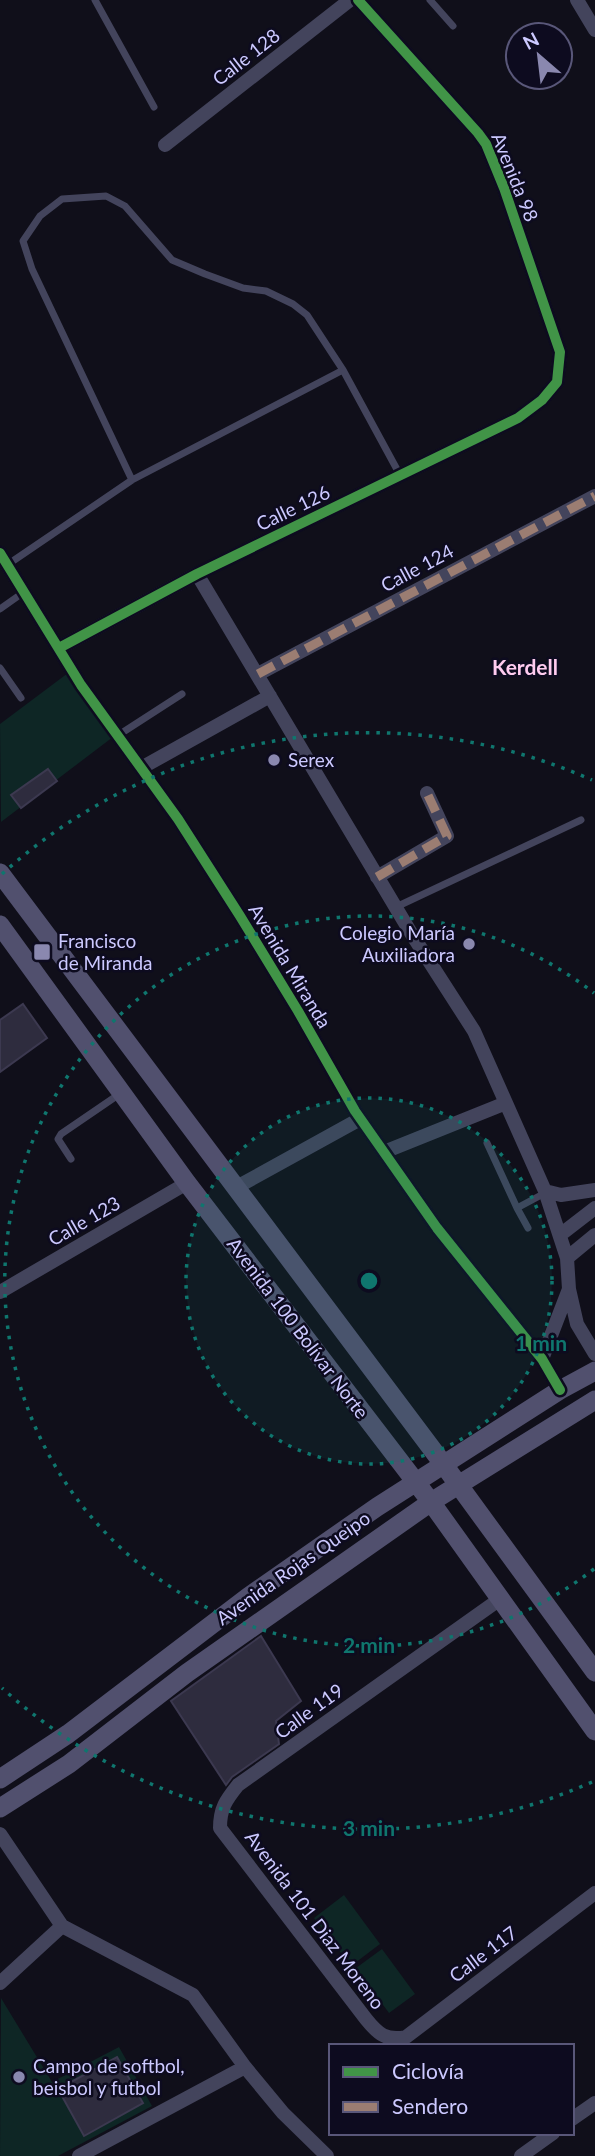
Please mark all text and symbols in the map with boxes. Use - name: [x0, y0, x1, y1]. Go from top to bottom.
- north arrow: [504, 21, 574, 91]
- street label: Calle 128: [207, 23, 284, 90]
- text: N: [519, 27, 543, 54]
- street label: Avenida 98: [487, 129, 544, 225]
- street label: Calle 126: [252, 480, 333, 535]
- street label: Calle 124: [376, 539, 457, 596]
- district label: Kerdell: [492, 654, 558, 679]
- place label: Serex: [288, 748, 335, 771]
- marker: Serex: [266, 752, 282, 768]
- street label: Avenida Miranda: [244, 900, 337, 1032]
- place label: Colegio María Auxiliadora: [339, 921, 455, 966]
- place label: Francisco de Miranda: [58, 929, 153, 974]
- marker: Colegio María Auxiliadora: [461, 936, 477, 952]
- marker: Francisco de Miranda: [32, 942, 52, 962]
- street label: Calle 123: [44, 1191, 124, 1250]
- street label: Avenida 100 Bolívar Norte: [223, 1233, 374, 1423]
- centre of rings: [357, 1269, 381, 1293]
- text: 1 min: [515, 1330, 567, 1355]
- street label: Avenida Rojas Queipo: [211, 1506, 374, 1629]
- text: 2 min: [343, 1632, 395, 1657]
- street label: Calle 119: [270, 1678, 347, 1743]
- text: 3 min: [343, 1815, 395, 1840]
- street label: Avenida 101 Diaz Moreno: [241, 1826, 390, 2013]
- street label: Calle 117: [444, 1921, 521, 1987]
- legend: [329, 2044, 574, 2135]
- place label: Campo de softbol, beisbol y futbol: [33, 2054, 185, 2099]
- text: Ciclovía: [392, 2058, 464, 2083]
- marker: Campo de softbol, beisbol y futbol: [11, 2069, 27, 2085]
- text: Sendero: [392, 2093, 468, 2118]

